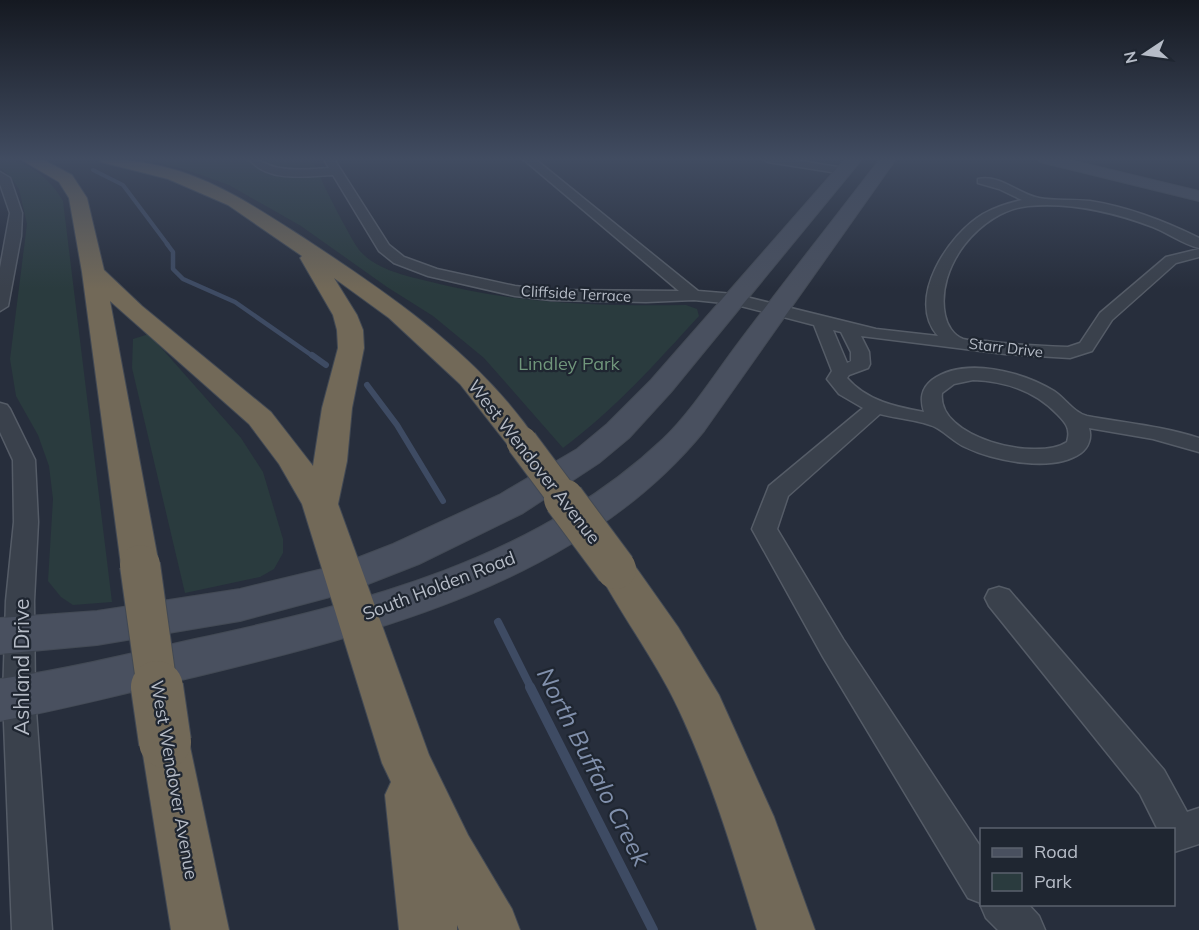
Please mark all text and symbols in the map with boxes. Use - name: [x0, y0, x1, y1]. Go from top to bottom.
- north arrow: [1115, 24, 1175, 84]
- text: N: [1119, 49, 1141, 66]
- street label: Cliffside Terrace: [520, 281, 632, 306]
- street label: Starr Drive: [968, 334, 1044, 361]
- park label: Lindley Park: [518, 352, 620, 375]
- street label: West Wendover Avenue: [463, 375, 606, 548]
- street label: South Holden Road: [359, 546, 518, 625]
- street label: Ashland Drive: [8, 599, 34, 735]
- water label: North Buffalo Creek: [531, 662, 657, 872]
- street label: West Wendover Avenue: [146, 678, 203, 881]
- legend: [980, 828, 1175, 906]
- text: Road: [1034, 840, 1078, 863]
- text: Park: [1034, 870, 1073, 893]

